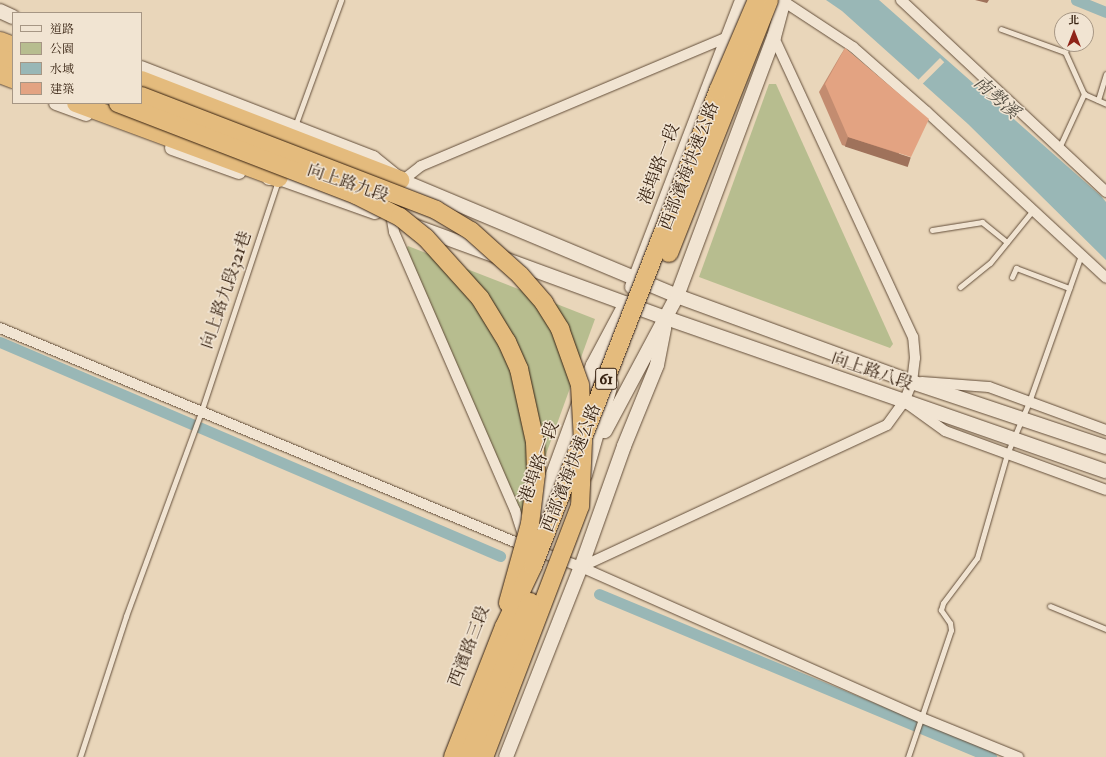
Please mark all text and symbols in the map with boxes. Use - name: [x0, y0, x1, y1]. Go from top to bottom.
- legend: [12, 12, 142, 104]
- north arrow: [1054, 12, 1094, 52]
- text: 北: [1069, 14, 1080, 27]
- text: 道路: [50, 22, 74, 37]
- text: 公園: [50, 42, 74, 57]
- text: 水域: [50, 62, 74, 77]
- water label: 南勢溪: [969, 72, 1023, 124]
- text: 建築: [50, 82, 74, 97]
- street label: 西部濱海快速公路: [655, 99, 723, 233]
- street label: 港埠路一段: [634, 121, 684, 207]
- street label: 向上路九段: [304, 160, 392, 206]
- street label: 向上路九段321巷: [196, 228, 256, 352]
- street label: 向上路八段: [828, 348, 916, 394]
- road number: 61: [595, 365, 617, 393]
- street label: 西部濱海快速公路: [537, 401, 605, 535]
- street label: 港埠路一段: [515, 419, 563, 505]
- street label: 西濱路三段: [444, 603, 494, 689]

